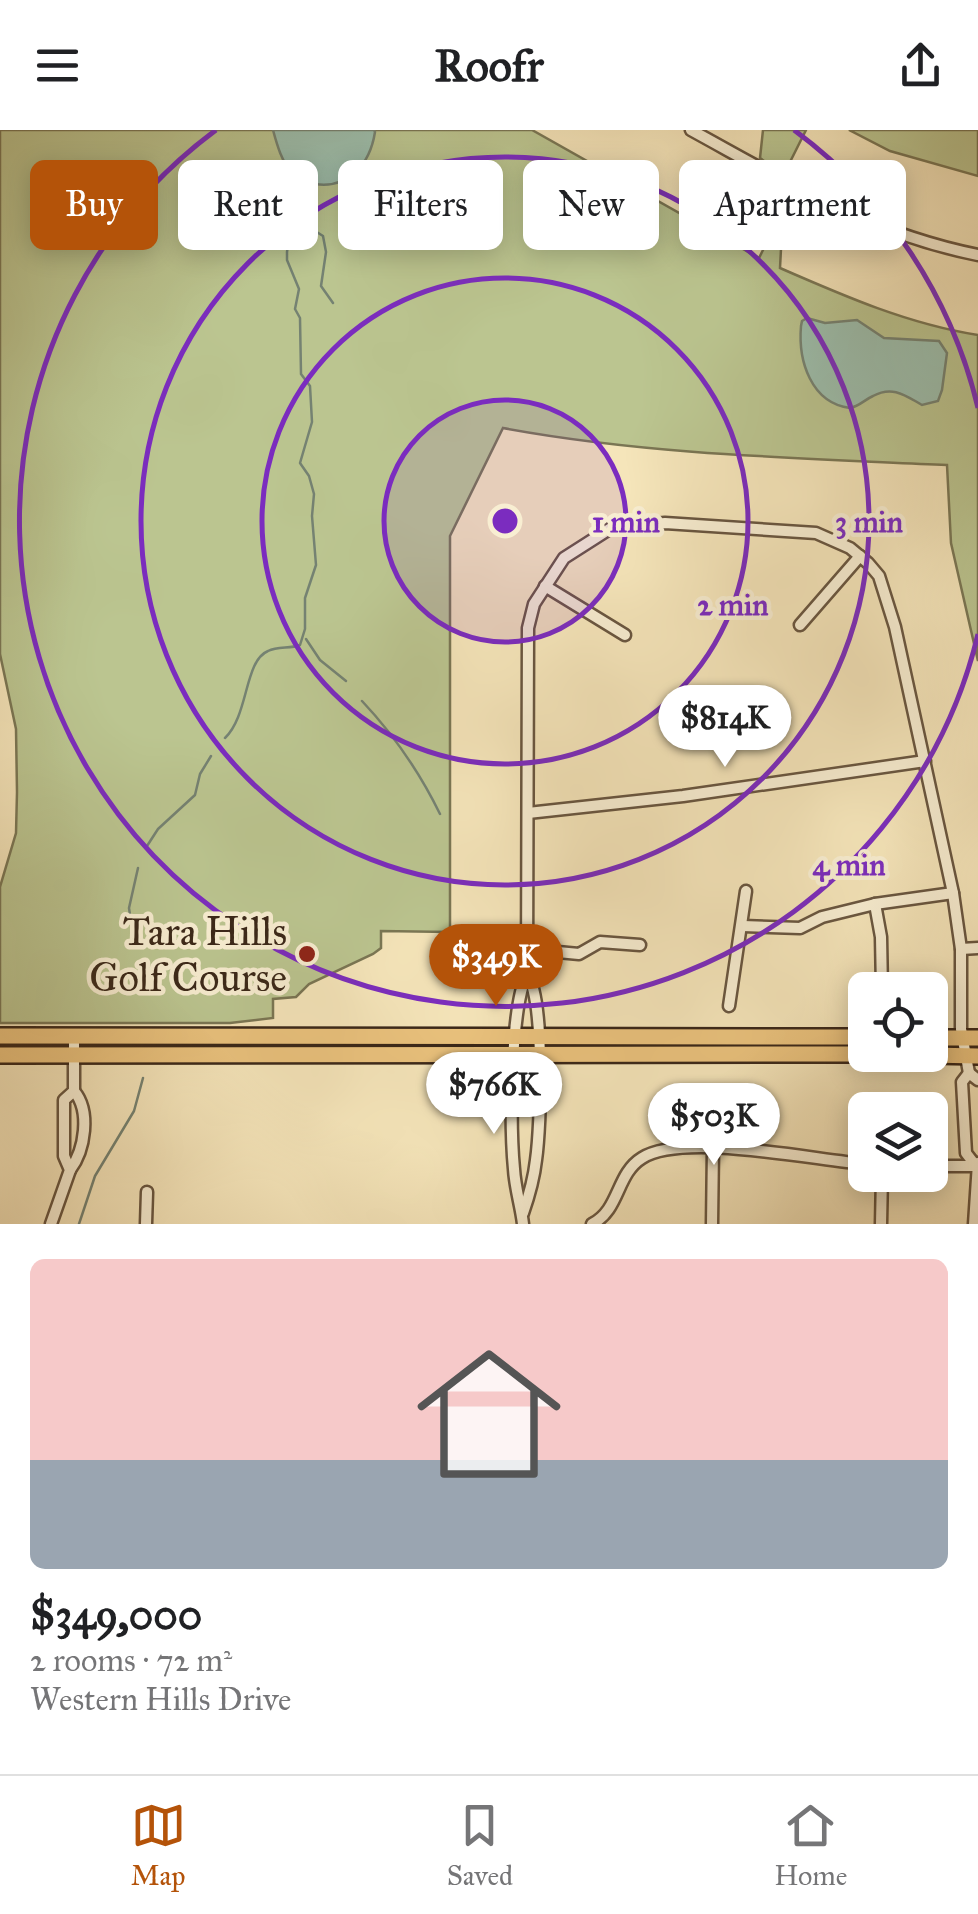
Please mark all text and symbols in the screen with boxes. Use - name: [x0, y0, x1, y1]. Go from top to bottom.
- icon: menu: [30, 38, 85, 93]
- text: Roofr: [434, 38, 544, 93]
- icon: share: [893, 38, 948, 93]
- chip: Buy: [30, 160, 158, 250]
- chip: Rent: [178, 160, 318, 250]
- chip: Filters: [338, 160, 503, 250]
- chip: New: [523, 160, 659, 250]
- chip: Apartment: [679, 160, 906, 250]
- centre of rings: [487, 503, 523, 539]
- text: 1 min: [592, 504, 661, 540]
- text: 3 min: [835, 504, 904, 540]
- text: 2 min: [698, 587, 769, 623]
- pin: $814K: [655, 685, 795, 770]
- text: $814K: [680, 698, 770, 737]
- text: 4 min: [813, 847, 886, 883]
- place label: Tara Hills Golf Course: [89, 907, 287, 1002]
- pin: $349K: [426, 924, 566, 1009]
- text: $349K: [451, 937, 541, 976]
- marker: Tara Hills Golf Course: [296, 943, 318, 965]
- map controls: [848, 972, 948, 1192]
- button: locate: [848, 972, 948, 1072]
- pin: $766K: [424, 1052, 564, 1137]
- text: $766K: [448, 1065, 540, 1104]
- pin: $503K: [644, 1083, 784, 1168]
- button: layers: [848, 1092, 948, 1192]
- text: $503K: [670, 1096, 758, 1135]
- icon: home: [399, 1324, 579, 1504]
- text: $349,000: [30, 1589, 202, 1641]
- text: 2 rooms · 72 m²: [30, 1641, 232, 1680]
- text: Western Hills Drive: [30, 1680, 291, 1719]
- tab: Map: [131, 1798, 186, 1893]
- tab: Saved: [447, 1798, 513, 1893]
- tab: Home: [774, 1798, 847, 1893]

